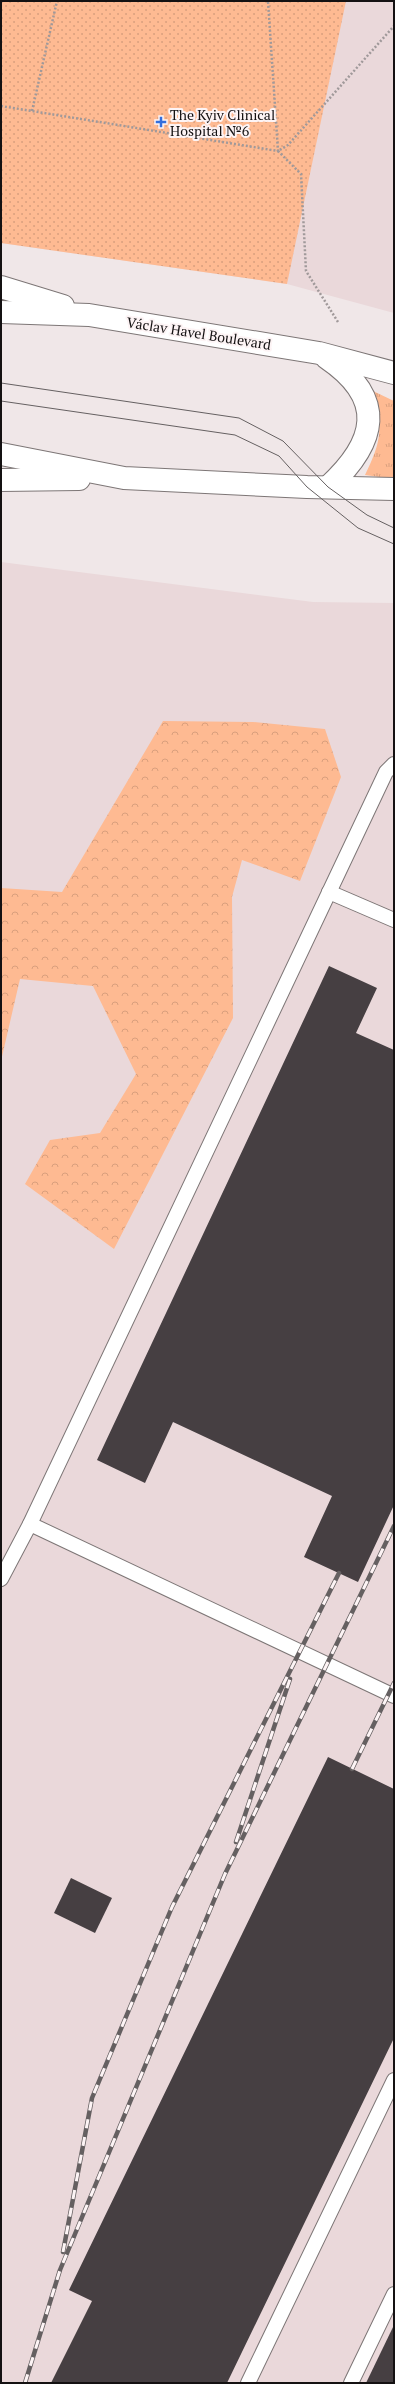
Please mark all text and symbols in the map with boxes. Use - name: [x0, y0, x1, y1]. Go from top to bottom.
- place label: The Kyiv Clinical Hospital №6: [170, 105, 275, 140]
- marker: The Kyiv Clinical Hospital №6: [155, 116, 167, 128]
- street label: Václav Havel Boulevard: [125, 312, 273, 354]

